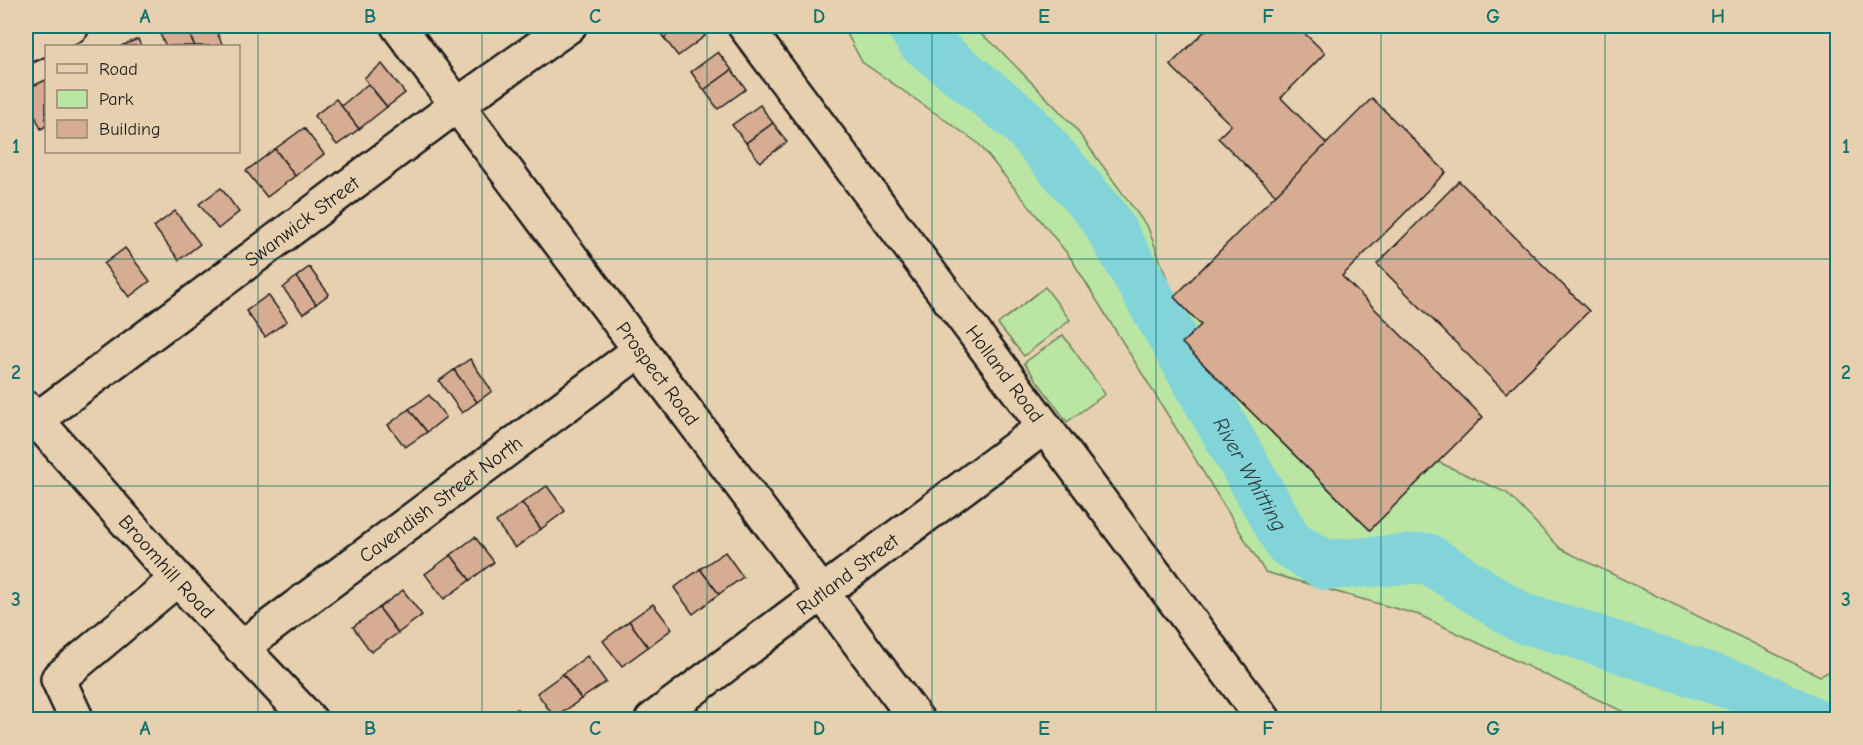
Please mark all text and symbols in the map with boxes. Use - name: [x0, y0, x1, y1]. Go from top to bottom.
- text: A: [139, 5, 151, 28]
- text: B: [364, 5, 376, 28]
- text: C: [589, 5, 601, 28]
- text: D: [813, 5, 825, 28]
- text: E: [1038, 5, 1050, 28]
- text: F: [1262, 5, 1274, 28]
- text: G: [1486, 5, 1500, 28]
- text: H: [1711, 5, 1725, 28]
- legend: [45, 45, 240, 153]
- text: Road: [99, 59, 138, 80]
- text: Park: [99, 89, 134, 110]
- text: Building: [99, 119, 161, 140]
- text: 1: [12, 135, 20, 158]
- text: 1: [1842, 135, 1850, 158]
- street label: Swanwick Street: [241, 171, 365, 272]
- street label: Prospect Road: [611, 318, 704, 430]
- street label: Holland Road: [961, 321, 1048, 427]
- text: 2: [11, 361, 21, 384]
- text: 2: [1841, 361, 1851, 384]
- water label: River Whitting: [1208, 413, 1292, 535]
- street label: Cavendish Street North: [355, 431, 527, 568]
- street label: Broomhill Road: [114, 510, 219, 623]
- street label: Rutland Street: [792, 528, 904, 620]
- text: 3: [11, 588, 21, 611]
- text: 3: [1841, 588, 1851, 611]
- text: A: [139, 717, 151, 740]
- text: B: [364, 717, 376, 740]
- text: C: [589, 717, 601, 740]
- text: D: [813, 717, 825, 740]
- text: E: [1038, 717, 1050, 740]
- text: F: [1262, 717, 1274, 740]
- text: G: [1486, 717, 1500, 740]
- text: H: [1711, 717, 1725, 740]

